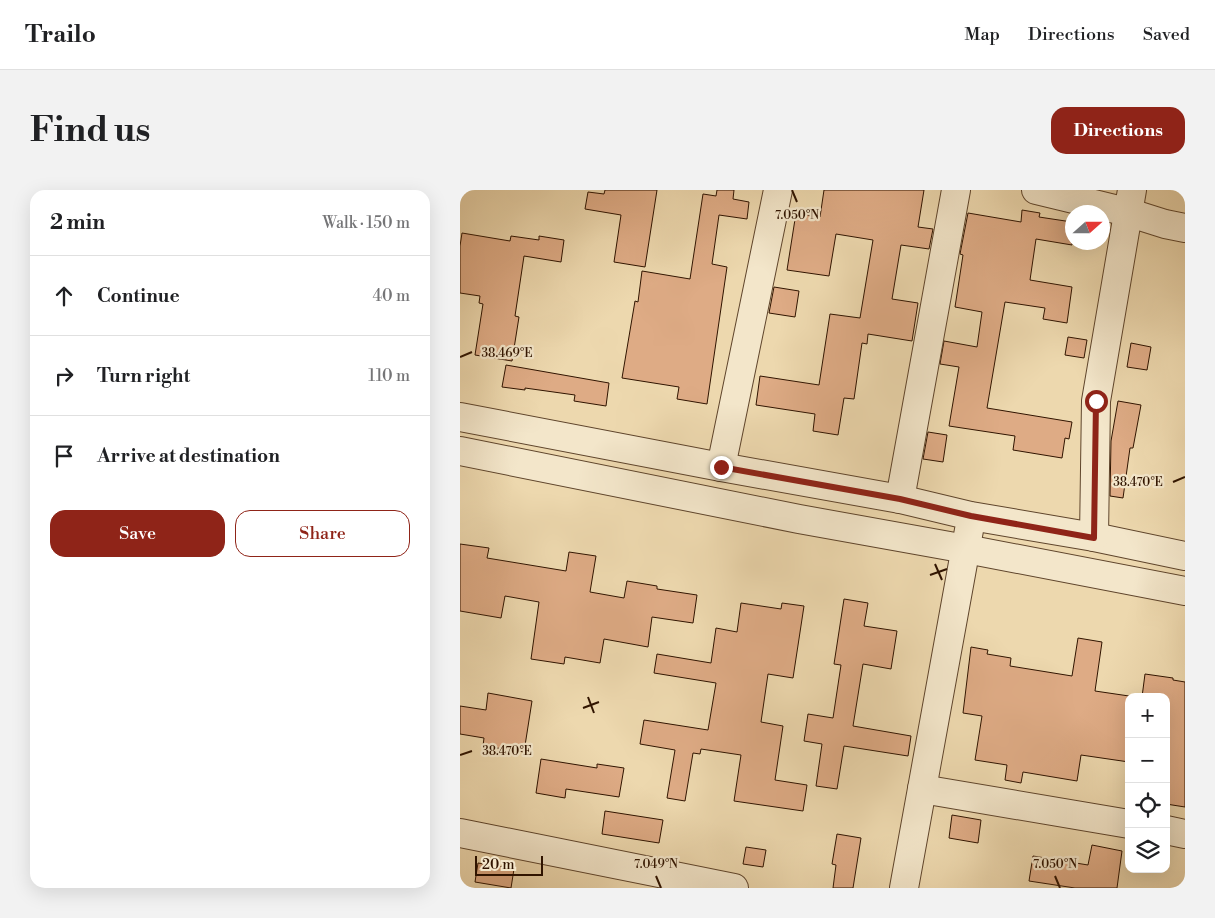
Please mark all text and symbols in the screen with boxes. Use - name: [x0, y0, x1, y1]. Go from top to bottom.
- text: Trailo: [25, 20, 96, 50]
- text: Map: [964, 23, 1000, 46]
- text: Directions: [1028, 23, 1115, 46]
- text: Saved: [1143, 23, 1190, 46]
- button: Directions: [1051, 107, 1185, 154]
- text: Find us: [30, 109, 150, 152]
- north arrow: [1065, 205, 1110, 250]
- text: 7.050°N: [775, 208, 819, 223]
- text: 2 min: [50, 210, 105, 236]
- text: Walk · 150 m: [322, 213, 410, 233]
- icon: ahead: [50, 282, 78, 310]
- text: Continue: [97, 284, 180, 308]
- text: 40 m: [373, 286, 410, 306]
- text: 38.469°E: [481, 346, 533, 361]
- icon: right: [50, 362, 78, 390]
- text: Turn right: [97, 364, 190, 388]
- text: 110 m: [368, 366, 410, 386]
- route start: [1085, 390, 1108, 413]
- icon: arrive: [50, 442, 78, 470]
- text: Arrive at destination: [97, 444, 280, 468]
- route end: [710, 456, 733, 479]
- text: 38.470°E: [1113, 475, 1163, 490]
- button: Save: [50, 510, 225, 557]
- button: Share: [235, 510, 410, 557]
- map controls: [1125, 693, 1170, 873]
- button: +: [1125, 693, 1170, 738]
- button: −: [1125, 738, 1170, 783]
- text: 38.470°E: [482, 744, 532, 759]
- button: locate: [1125, 783, 1170, 828]
- button: layers: [1125, 828, 1170, 873]
- scale bar: [475, 853, 542, 876]
- text: 20 m: [482, 856, 514, 874]
- text: 7.049°N: [634, 857, 678, 872]
- text: 7.050°N: [1033, 857, 1077, 872]

